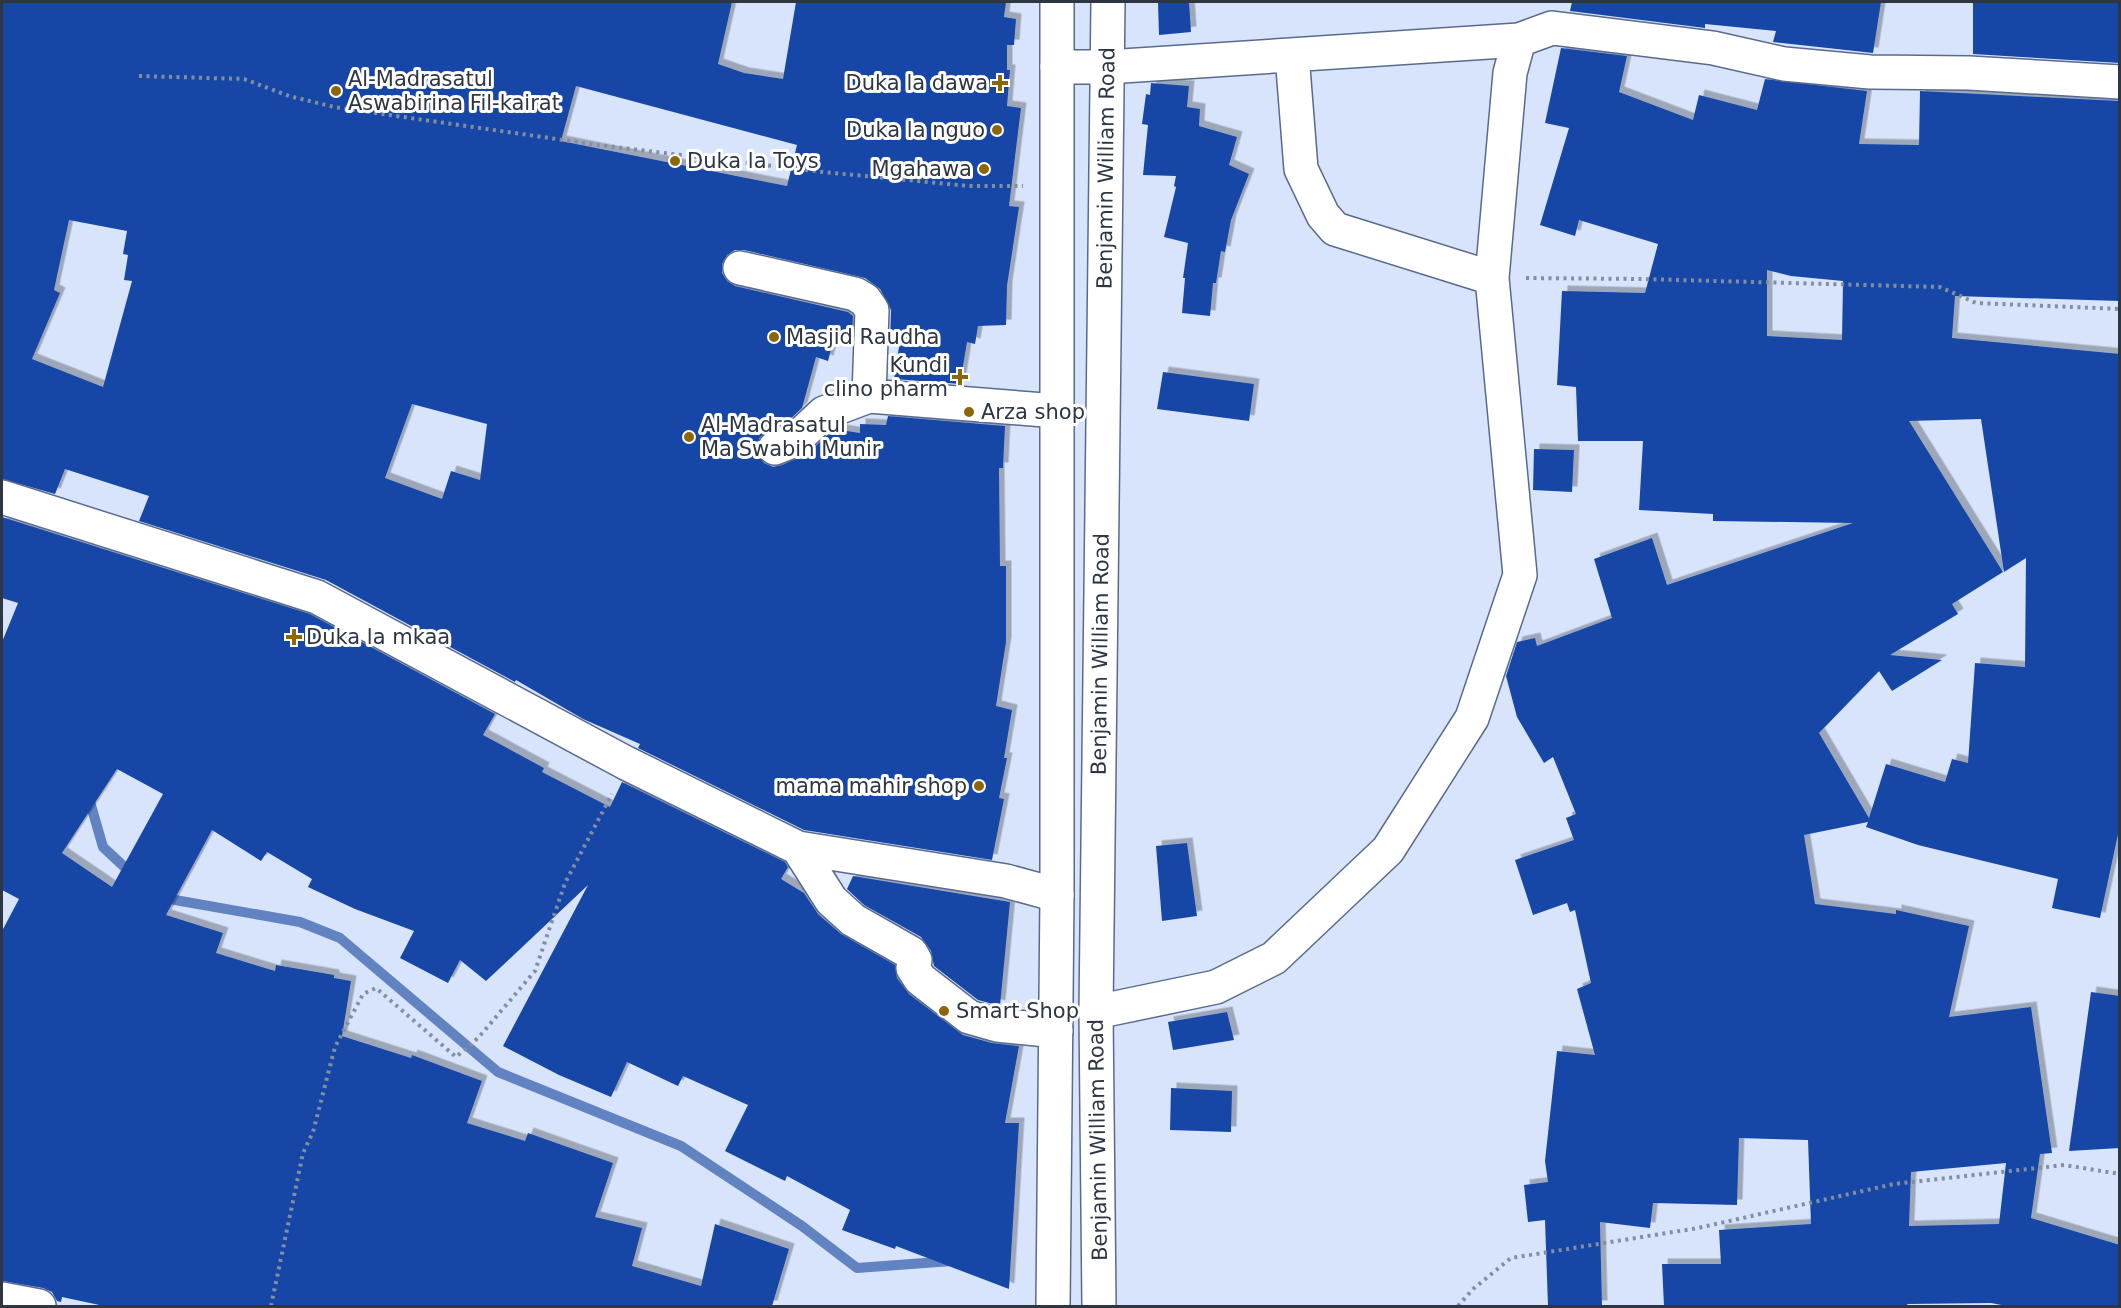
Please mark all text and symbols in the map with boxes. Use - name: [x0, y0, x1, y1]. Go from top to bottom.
- street label: Benjamin William Road: [1093, 47, 1119, 289]
- place label: Al-Madrasatul Aswabirina Fil-kairat: [348, 67, 560, 115]
- place label: Duka la dawa: [846, 71, 988, 95]
- marker: Duka la dawa: [993, 76, 1007, 90]
- marker: Al-Madrasatul Aswabirina Fil-kairat: [329, 84, 343, 98]
- place label: Duka la nguo: [846, 118, 985, 142]
- marker: Duka la nguo: [990, 123, 1004, 137]
- place label: Duka la Toys: [687, 149, 819, 173]
- marker: Duka la Toys: [668, 154, 682, 168]
- place label: Mgahawa: [871, 157, 972, 181]
- marker: Mgahawa: [977, 162, 991, 176]
- place label: Masjid Raudha: [786, 325, 939, 349]
- marker: Masjid Raudha: [767, 330, 781, 344]
- place label: Kundi clino pharm: [824, 353, 948, 401]
- marker: Kundi clino pharm: [953, 370, 967, 384]
- place label: Arza shop: [981, 400, 1085, 424]
- marker: Arza shop: [962, 405, 976, 419]
- place label: Al-Madrasatul Ma Swabih Munir: [701, 413, 881, 461]
- marker: Al-Madrasatul Ma Swabih Munir: [682, 430, 696, 444]
- street label: Benjamin William Road: [1087, 533, 1114, 775]
- place label: Duka la mkaa: [306, 625, 450, 649]
- marker: Duka la mkaa: [287, 630, 301, 644]
- place label: mama mahir shop: [775, 774, 967, 798]
- marker: mama mahir shop: [972, 779, 986, 793]
- place label: Smart Shop: [956, 999, 1079, 1023]
- marker: Smart Shop: [937, 1004, 951, 1018]
- street label: Benjamin William Road: [1084, 1019, 1112, 1261]

